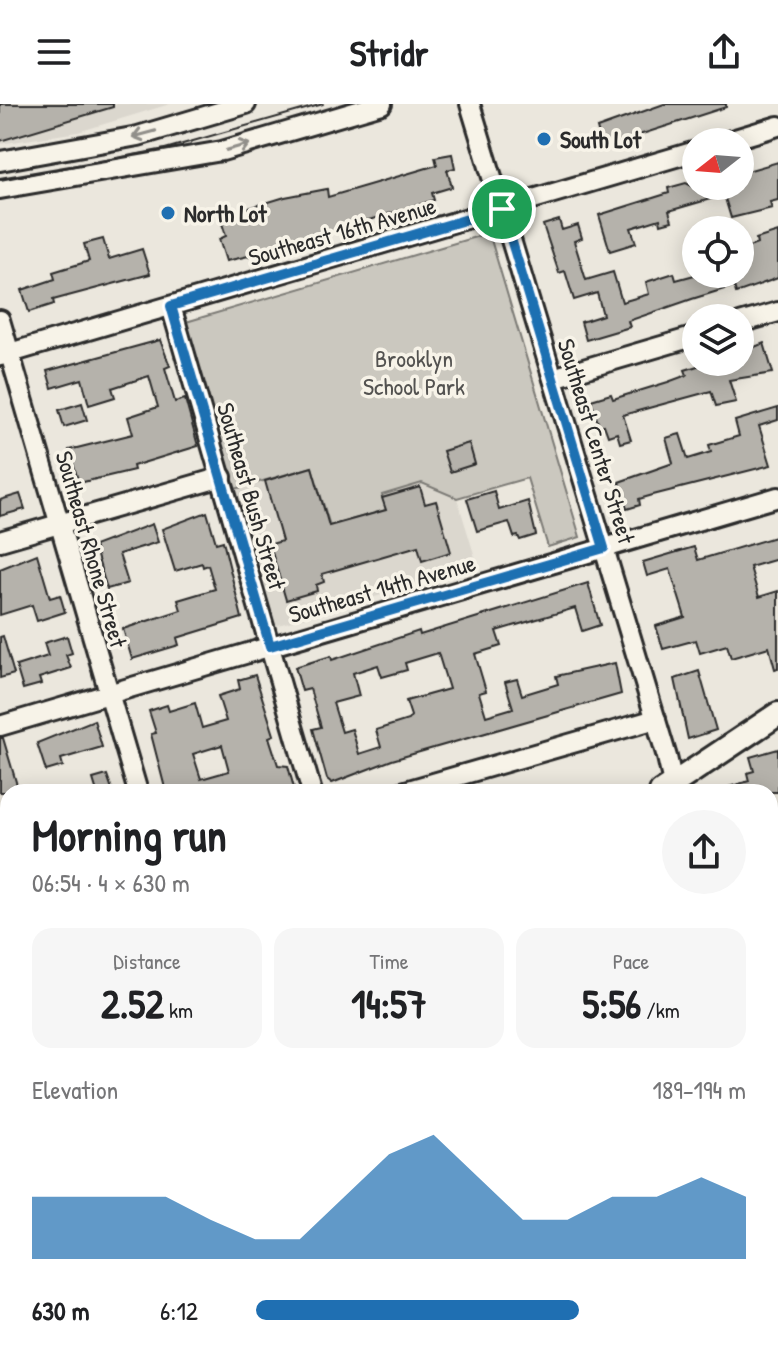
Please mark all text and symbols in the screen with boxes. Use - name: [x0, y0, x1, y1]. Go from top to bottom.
- text: Stridr: [350, 28, 428, 77]
- icon: menu: [32, 30, 76, 74]
- icon: share: [702, 30, 746, 74]
- place label: South Lot: [560, 123, 642, 155]
- one-way arrow: [132, 127, 158, 142]
- north arrow: [682, 128, 754, 200]
- map controls: [682, 128, 754, 376]
- marker: South Lot: [535, 130, 553, 148]
- one-way arrow: [224, 139, 250, 154]
- pin: [468, 175, 536, 243]
- icon: arrive: [480, 187, 524, 231]
- street label: Southeast 16th Avenue: [245, 189, 440, 273]
- place label: North Lot: [184, 197, 267, 229]
- marker: North Lot: [159, 204, 177, 222]
- button: locate: [682, 216, 754, 288]
- button: layers: [682, 304, 754, 376]
- street label: Southeast Center Street: [551, 335, 644, 548]
- park label: Brooklyn School Park: [363, 342, 465, 402]
- street label: Southeast Bush Street: [210, 399, 294, 594]
- street label: Southeast Rhone Street: [49, 447, 136, 652]
- street label: Southeast 14th Avenue: [285, 546, 480, 630]
- text: Morning run: [32, 805, 227, 865]
- button: share: [662, 810, 746, 894]
- text: 06:54 · 4 × 630 m: [32, 865, 190, 900]
- text: Distance: [113, 946, 181, 976]
- text: Time: [370, 946, 408, 976]
- text: Pace: [613, 946, 649, 976]
- text: 2.52: [101, 976, 164, 1030]
- text: 14:57: [351, 976, 427, 1030]
- text: 5:56: [582, 976, 641, 1030]
- text: km: [164, 995, 193, 1025]
- text: /km: [641, 995, 680, 1025]
- text: Elevation: [32, 1072, 118, 1107]
- text: 189–194 m: [652, 1072, 746, 1107]
- text: 630 m: [32, 1293, 89, 1328]
- text: 6:12: [160, 1293, 198, 1328]

